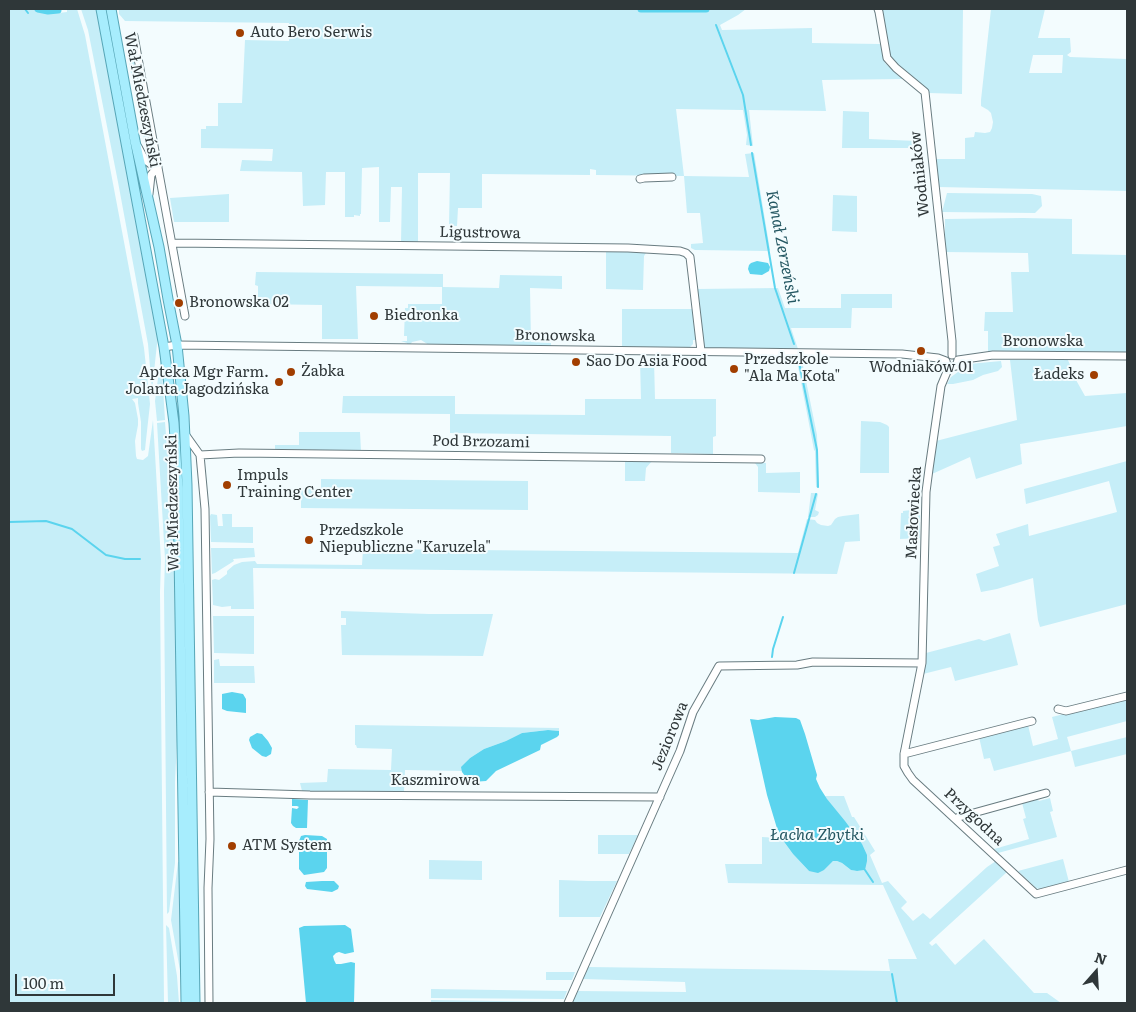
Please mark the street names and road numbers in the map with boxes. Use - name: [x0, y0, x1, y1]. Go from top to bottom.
- street label: Wał Miedzeszyński: [120, 31, 164, 169]
- street label: Wodniaków: [907, 130, 933, 218]
- street label: Ligustrowa: [439, 223, 521, 243]
- street label: Bronowska: [514, 326, 596, 346]
- street label: Bronowska: [1003, 333, 1083, 351]
- street label: Pod Brzozami: [432, 432, 530, 452]
- street label: Wał Miedzeszyński: [163, 434, 183, 572]
- street label: Masłowiecka: [903, 466, 925, 560]
- street label: Jeziorowa: [648, 699, 692, 773]
- street label: Kaszmirowa: [391, 772, 479, 790]
- street label: Przygodna: [940, 785, 1008, 849]

